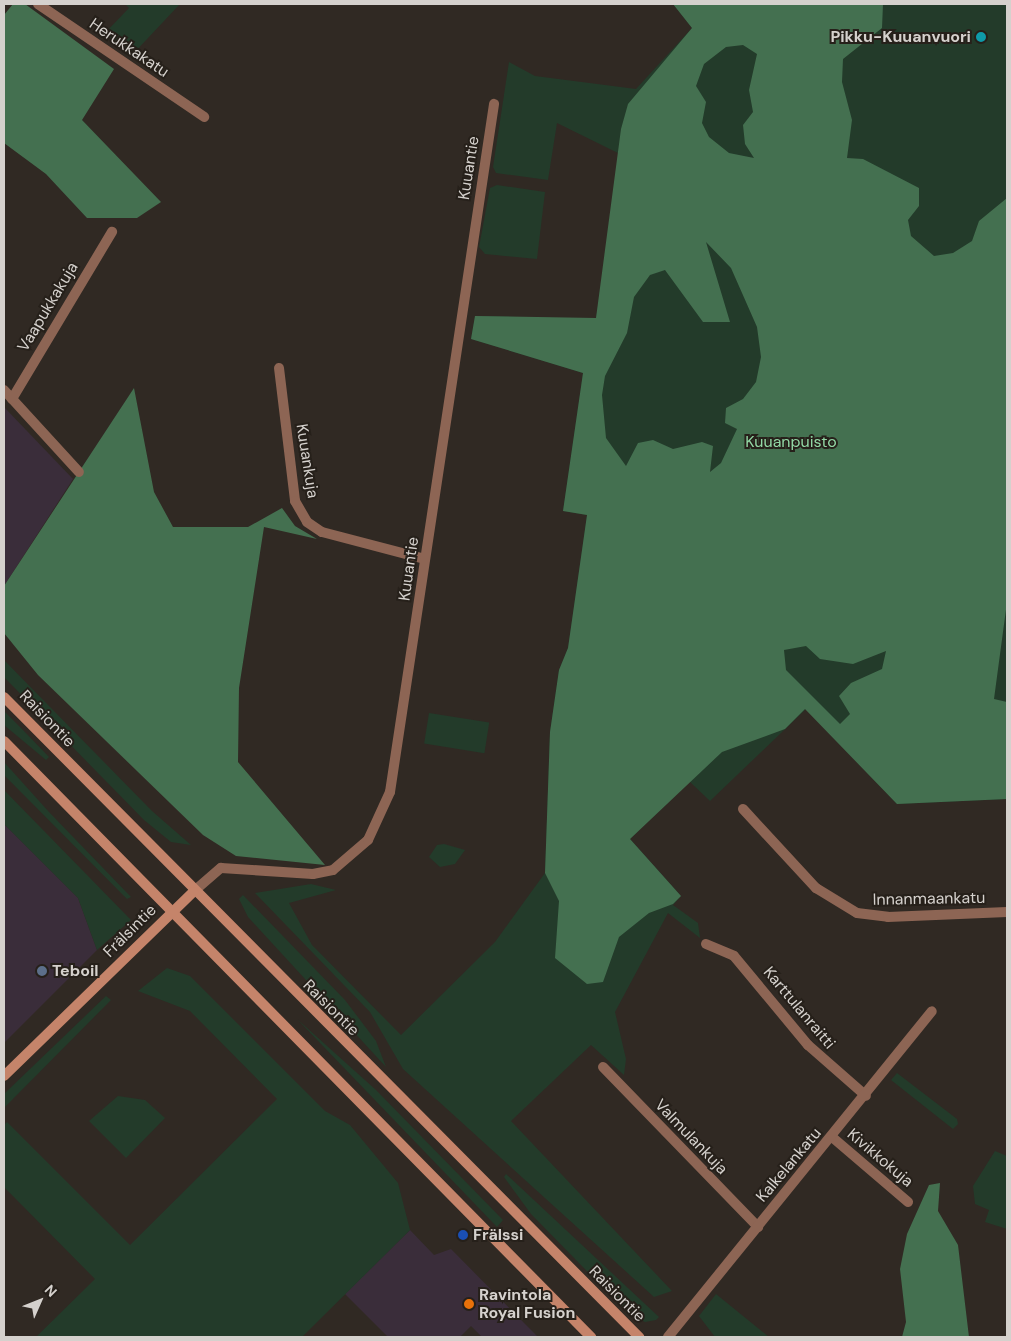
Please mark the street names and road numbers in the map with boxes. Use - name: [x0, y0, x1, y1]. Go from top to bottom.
- street label: Herukkakatu: [86, 14, 172, 82]
- street label: Kuuantie: [454, 135, 484, 201]
- street label: Vaapukkakuja: [14, 259, 82, 355]
- street label: Kuuankuja: [292, 422, 322, 500]
- street label: Kuuantie: [395, 536, 423, 602]
- street label: Raisiontie: [15, 687, 79, 751]
- street label: Innanmaankatu: [872, 888, 986, 910]
- street label: Frälsintie: [100, 901, 160, 961]
- street label: Karttulanraitti: [759, 963, 839, 1053]
- street label: Raisiontie: [299, 976, 363, 1040]
- street label: Valmulankuja: [650, 1096, 732, 1178]
- street label: Kalkelankatu: [752, 1124, 826, 1206]
- street label: Kivikkokuja: [843, 1125, 917, 1191]
- street label: Raisiontie: [585, 1262, 649, 1326]

